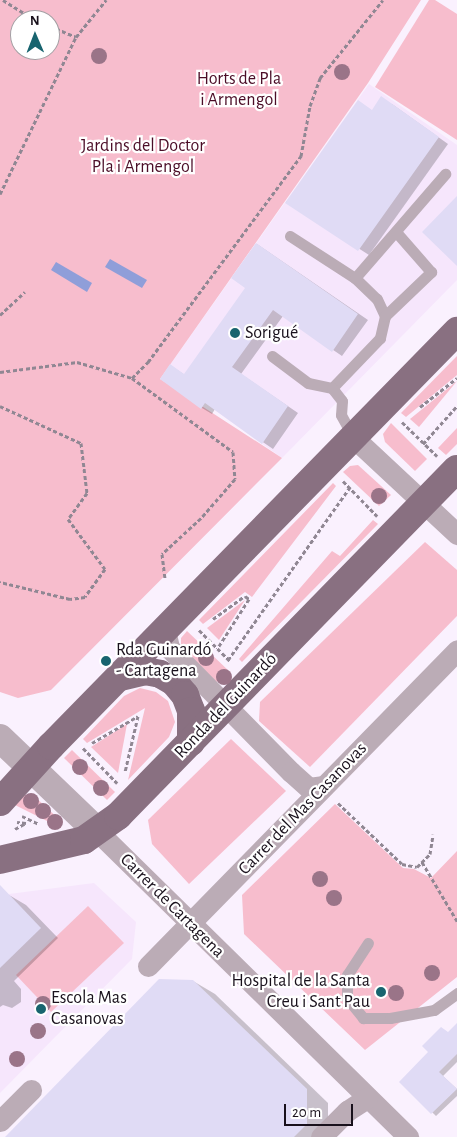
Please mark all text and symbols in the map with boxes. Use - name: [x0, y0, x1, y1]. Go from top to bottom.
- north arrow: [10, 10, 60, 60]
- text: N: [30, 14, 40, 28]
- park label: Horts de Pla i Armengol: [197, 69, 281, 112]
- park label: Jardins del Doctor Pla i Armengol: [81, 136, 205, 178]
- place label: Sorigué: [245, 322, 298, 344]
- marker: Sorigué: [229, 327, 241, 339]
- place label: Rda Guinardó - Cartagena: [116, 640, 211, 682]
- street label: Ronda del Guinardó: [170, 649, 282, 763]
- marker: Rda Guinardó - Cartagena: [100, 655, 112, 667]
- street label: Carrer del Mas Casanovas: [234, 738, 372, 880]
- street label: Carrer de Cartagena: [115, 849, 229, 963]
- place label: Hospital de la Santa Creu i Sant Pau: [232, 971, 370, 1014]
- marker: Hospital de la Santa Creu i Sant Pau: [374, 985, 388, 999]
- place label: Escola Mas Casanovas: [51, 988, 127, 1030]
- marker: Escola Mas Casanovas: [35, 1003, 47, 1015]
- scale bar: [287, 1094, 356, 1126]
- text: 20 m: [292, 1105, 321, 1120]

